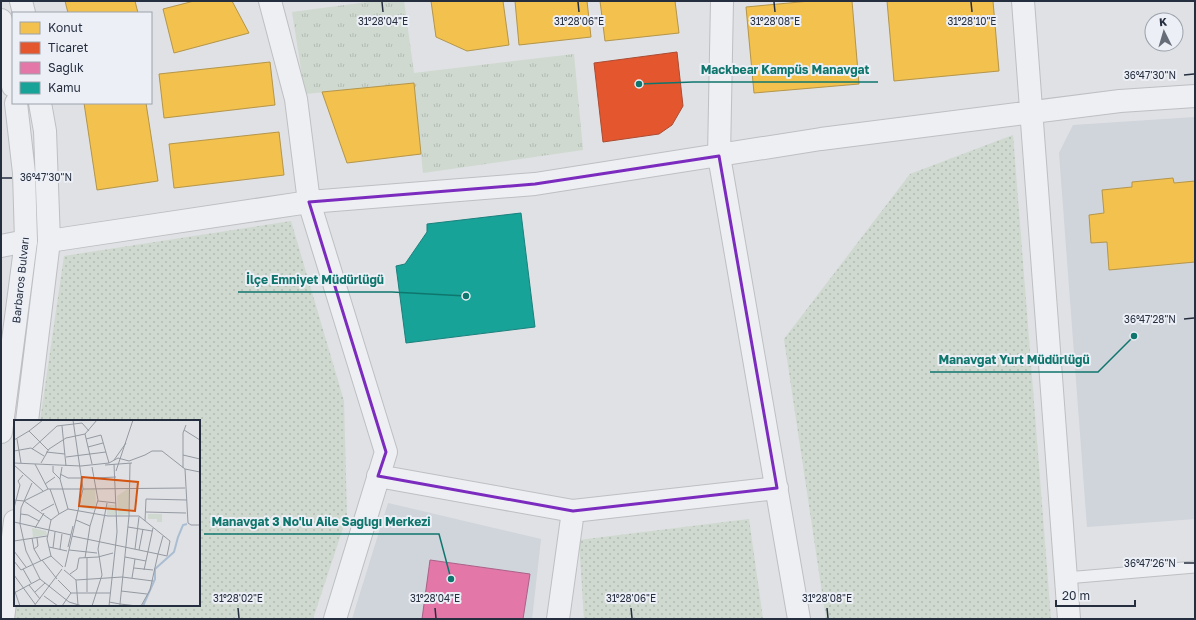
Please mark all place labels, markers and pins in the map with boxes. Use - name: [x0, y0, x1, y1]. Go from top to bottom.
- callout: Mackbear Kampüs Manavgat: [693, 58, 878, 82]
- callout: İlçe Emniyet Müdürlüğü: [238, 268, 392, 292]
- callout: Manavgat Yurt Müdürlüğü: [930, 348, 1098, 372]
- callout: Manavgat 3 No'lu Aile Sağlığı Merkezi: [204, 510, 439, 534]

